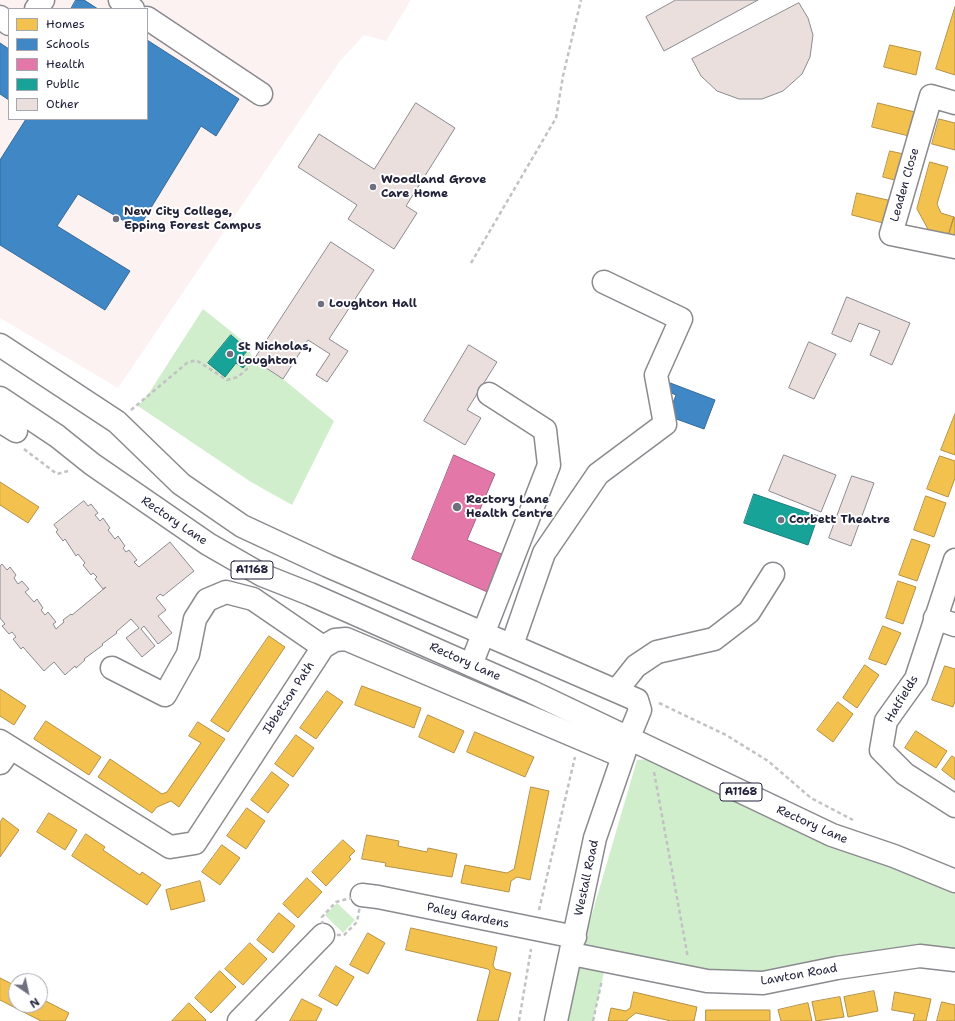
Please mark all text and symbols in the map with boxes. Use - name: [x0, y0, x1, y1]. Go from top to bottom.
- legend: [8, 8, 148, 120]
- text: Homes: [46, 16, 85, 32]
- text: Schools: [46, 36, 90, 52]
- text: Health: [46, 56, 85, 72]
- text: Public: [46, 76, 80, 92]
- text: Other: [46, 96, 79, 112]
- street label: Leaden Close: [888, 146, 922, 224]
- place label: Woodland Grove Care Home: [381, 173, 487, 201]
- marker: Woodland Grove Care Home: [368, 182, 378, 192]
- place label: New City College, Epping Forest Campus: [124, 205, 261, 233]
- marker: New City College, Epping Forest Campus: [111, 214, 121, 224]
- place label: Loughton Hall: [329, 297, 417, 311]
- marker: Loughton Hall: [316, 299, 326, 309]
- place label: St Nicholas, Loughton: [238, 340, 312, 368]
- marker: St Nicholas, Loughton: [225, 349, 235, 359]
- place label: Rectory Lane Health Centre: [466, 493, 553, 521]
- street label: Rectory Lane: [138, 494, 210, 548]
- marker: Rectory Lane Health Centre: [451, 501, 463, 513]
- place label: Corbett Theatre: [789, 513, 890, 527]
- marker: Corbett Theatre: [776, 515, 786, 525]
- road number: A1168: [231, 561, 273, 579]
- street label: Rectory Lane: [427, 640, 503, 684]
- street label: Ibbetson Path: [260, 659, 318, 737]
- street label: Hatfields: [882, 673, 922, 725]
- road number: A1168: [720, 783, 762, 801]
- street label: Rectory Lane: [774, 803, 850, 847]
- street label: Westall Road: [572, 839, 602, 917]
- street label: Paley Gardens: [425, 900, 511, 932]
- street label: Lawton Road: [759, 961, 839, 989]
- north arrow: [8, 973, 48, 1013]
- text: N: [27, 994, 42, 1011]

